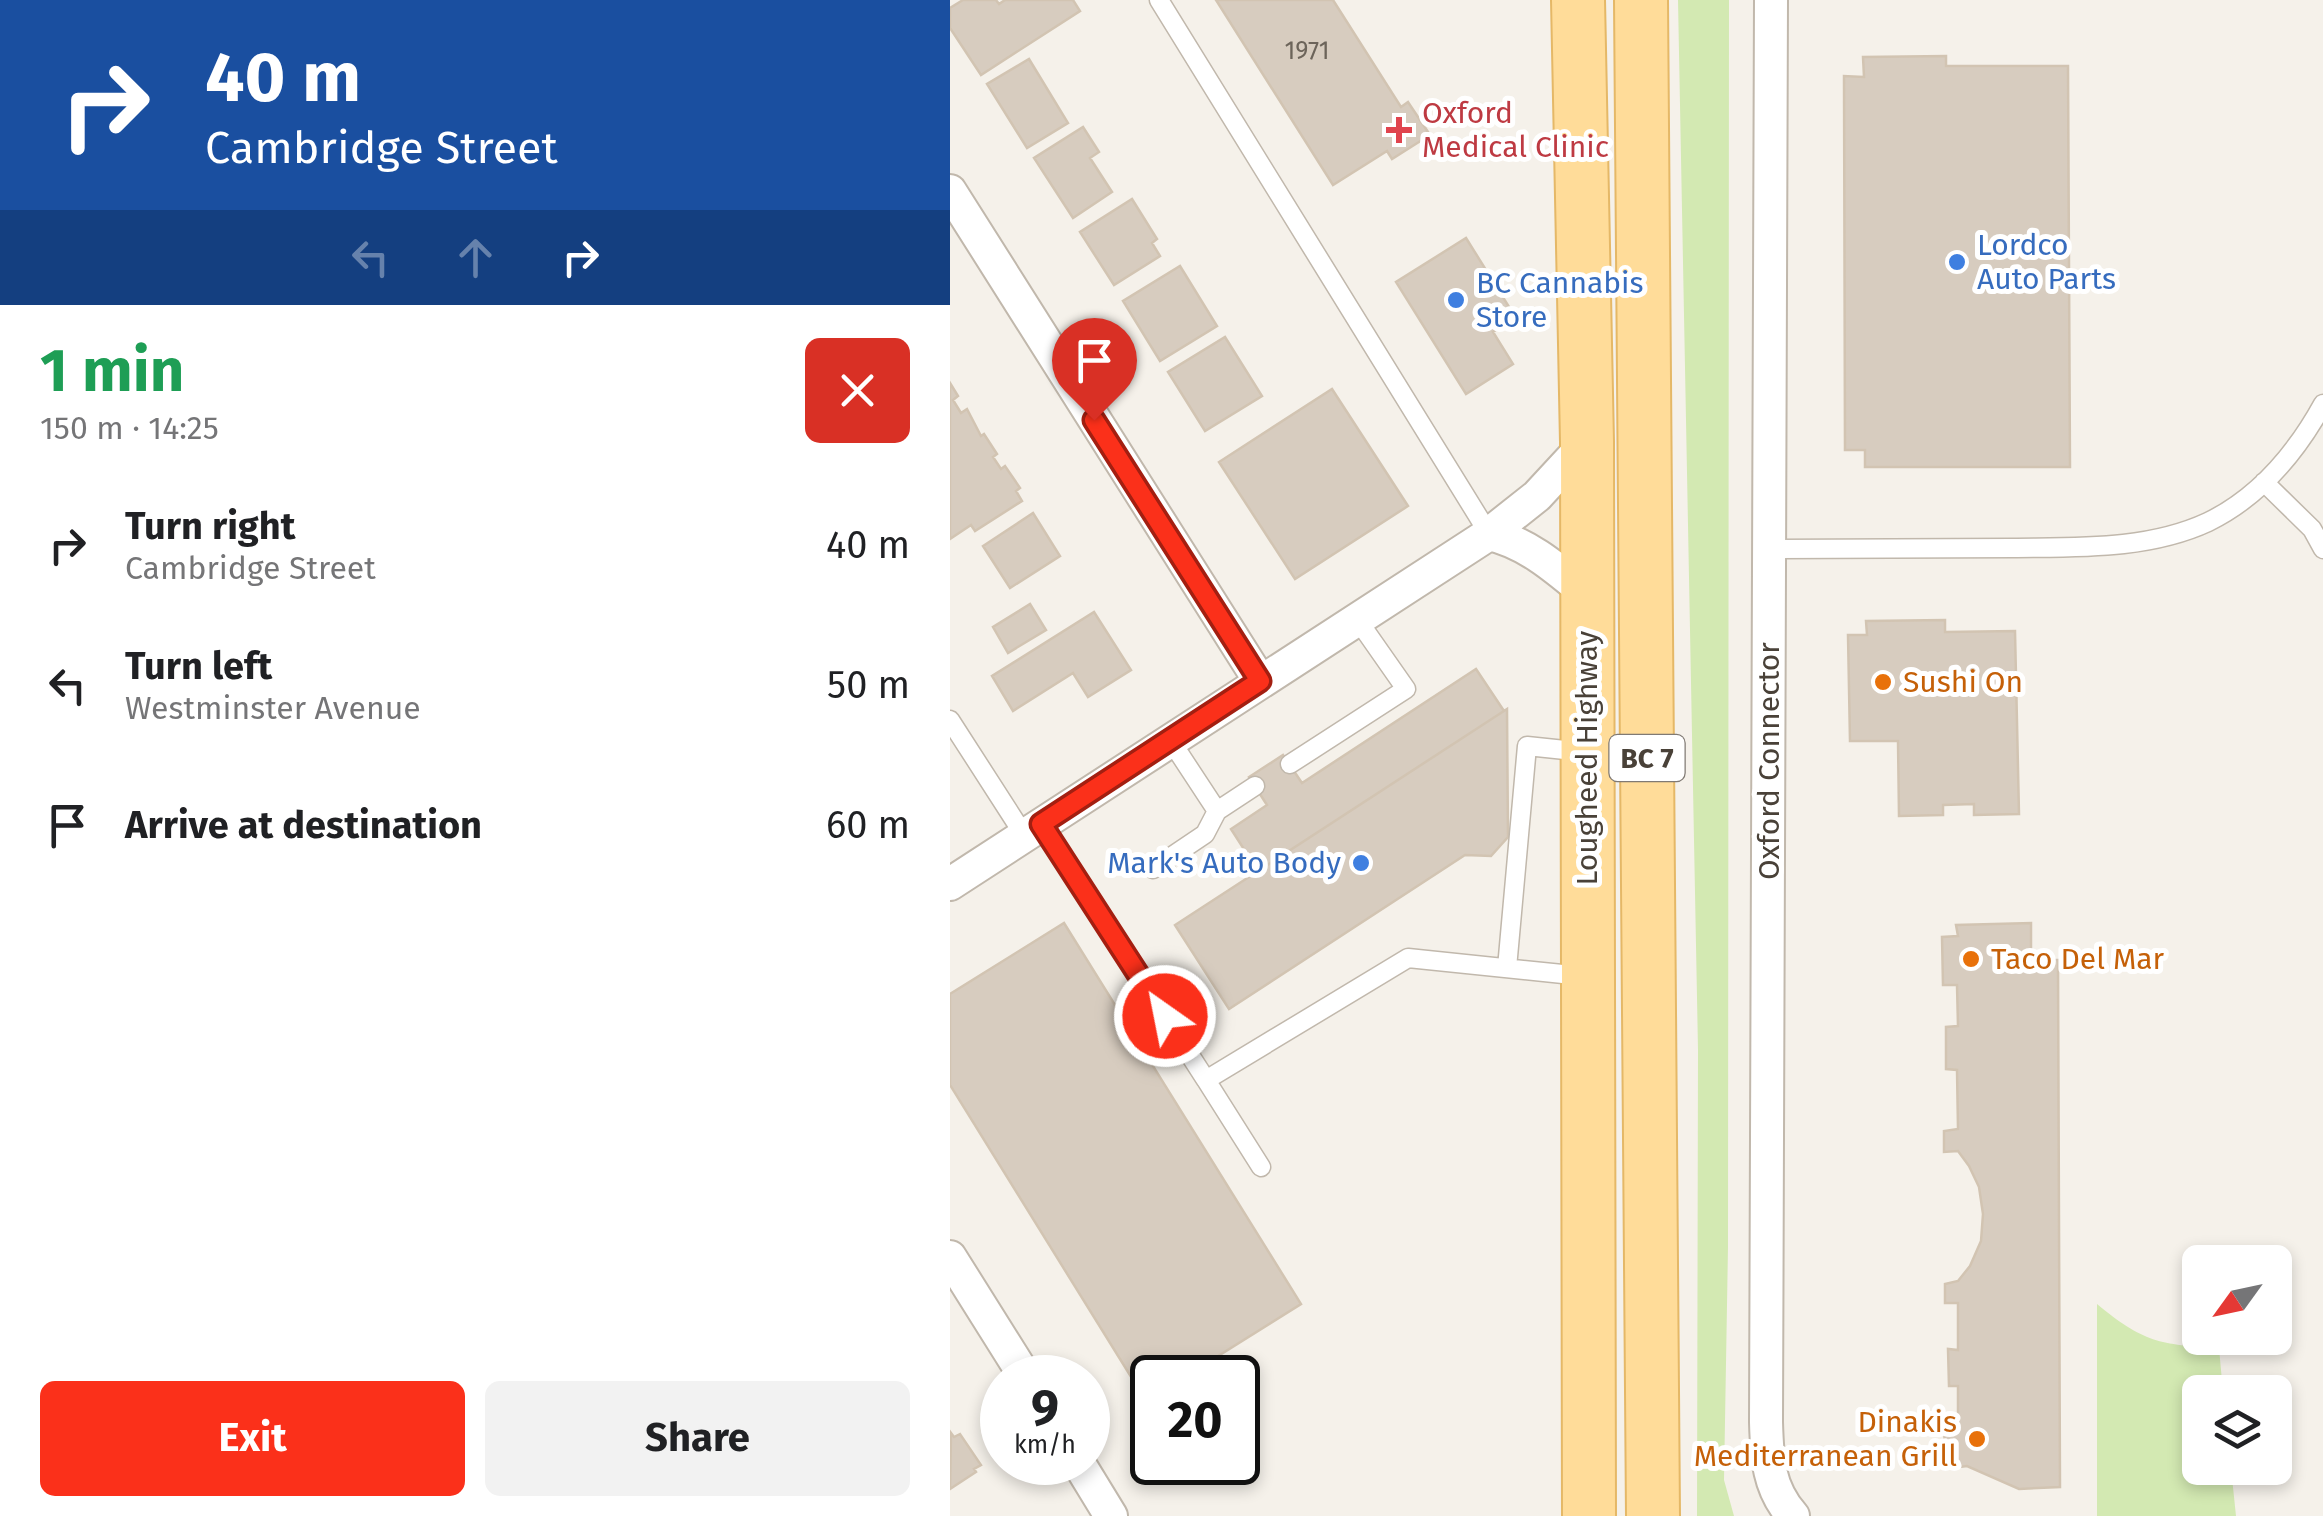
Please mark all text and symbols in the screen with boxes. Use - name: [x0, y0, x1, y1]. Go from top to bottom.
- text: 40 m: [205, 36, 361, 120]
- house number: 1971: [1284, 36, 1330, 66]
- icon: right: [40, 40, 170, 170]
- place label: Oxford Medical Clinic: [1422, 95, 1609, 165]
- marker: Oxford Medical Clinic: [1386, 117, 1412, 143]
- text: Cambridge Street: [205, 121, 558, 175]
- place label: Lordco Auto Parts: [1977, 227, 2116, 297]
- icon: left: [343, 230, 398, 285]
- icon: ahead: [448, 230, 503, 285]
- icon: right: [553, 230, 608, 285]
- marker: Lordco Auto Parts: [1946, 251, 1968, 273]
- place label: BC Cannabis Store: [1476, 265, 1644, 335]
- marker: BC Cannabis Store: [1445, 289, 1467, 311]
- pin: [1052, 318, 1137, 421]
- icon: arrive: [1067, 333, 1122, 388]
- text: 1 min: [40, 335, 184, 407]
- button: close: [805, 338, 910, 443]
- text: 150 m · 14:25: [40, 409, 219, 447]
- text: Turn right: [125, 503, 295, 549]
- icon: right: [40, 518, 95, 573]
- text: 40 m: [826, 522, 910, 568]
- text: Cambridge Street: [125, 549, 376, 587]
- street label: Lougheed Highway: [1569, 630, 1605, 885]
- street label: Oxford Connector: [1751, 642, 1787, 880]
- text: Turn left: [125, 643, 272, 689]
- icon: left: [40, 658, 95, 713]
- text: 50 m: [827, 662, 910, 708]
- place label: Sushi On: [1903, 664, 2023, 700]
- marker: Sushi On: [1872, 671, 1894, 693]
- text: Westminster Avenue: [125, 689, 421, 727]
- road number: BC 7: [1610, 735, 1684, 781]
- icon: arrive: [40, 798, 95, 853]
- text: Arrive at destination: [125, 802, 482, 848]
- text: 60 m: [826, 802, 910, 848]
- place label: Mark's Auto Body: [1107, 845, 1341, 881]
- marker: Mark's Auto Body: [1350, 852, 1372, 874]
- place label: Taco Del Mar: [1991, 941, 2165, 977]
- marker: Taco Del Mar: [1960, 948, 1982, 970]
- position arrow: [1113, 964, 1217, 1068]
- north arrow: [2182, 1245, 2292, 1355]
- map controls: [2182, 1245, 2292, 1485]
- speed limit sign: 20: [1130, 1355, 1260, 1485]
- button: layers: [2182, 1375, 2292, 1485]
- text: 9: [1031, 1378, 1059, 1438]
- button: Exit: [40, 1381, 465, 1496]
- button: Share: [485, 1381, 910, 1496]
- place label: Dinakis Mediterranean Grill: [1694, 1404, 1957, 1474]
- marker: Dinakis Mediterranean Grill: [1966, 1428, 1988, 1450]
- text: km/h: [1014, 1430, 1076, 1460]

